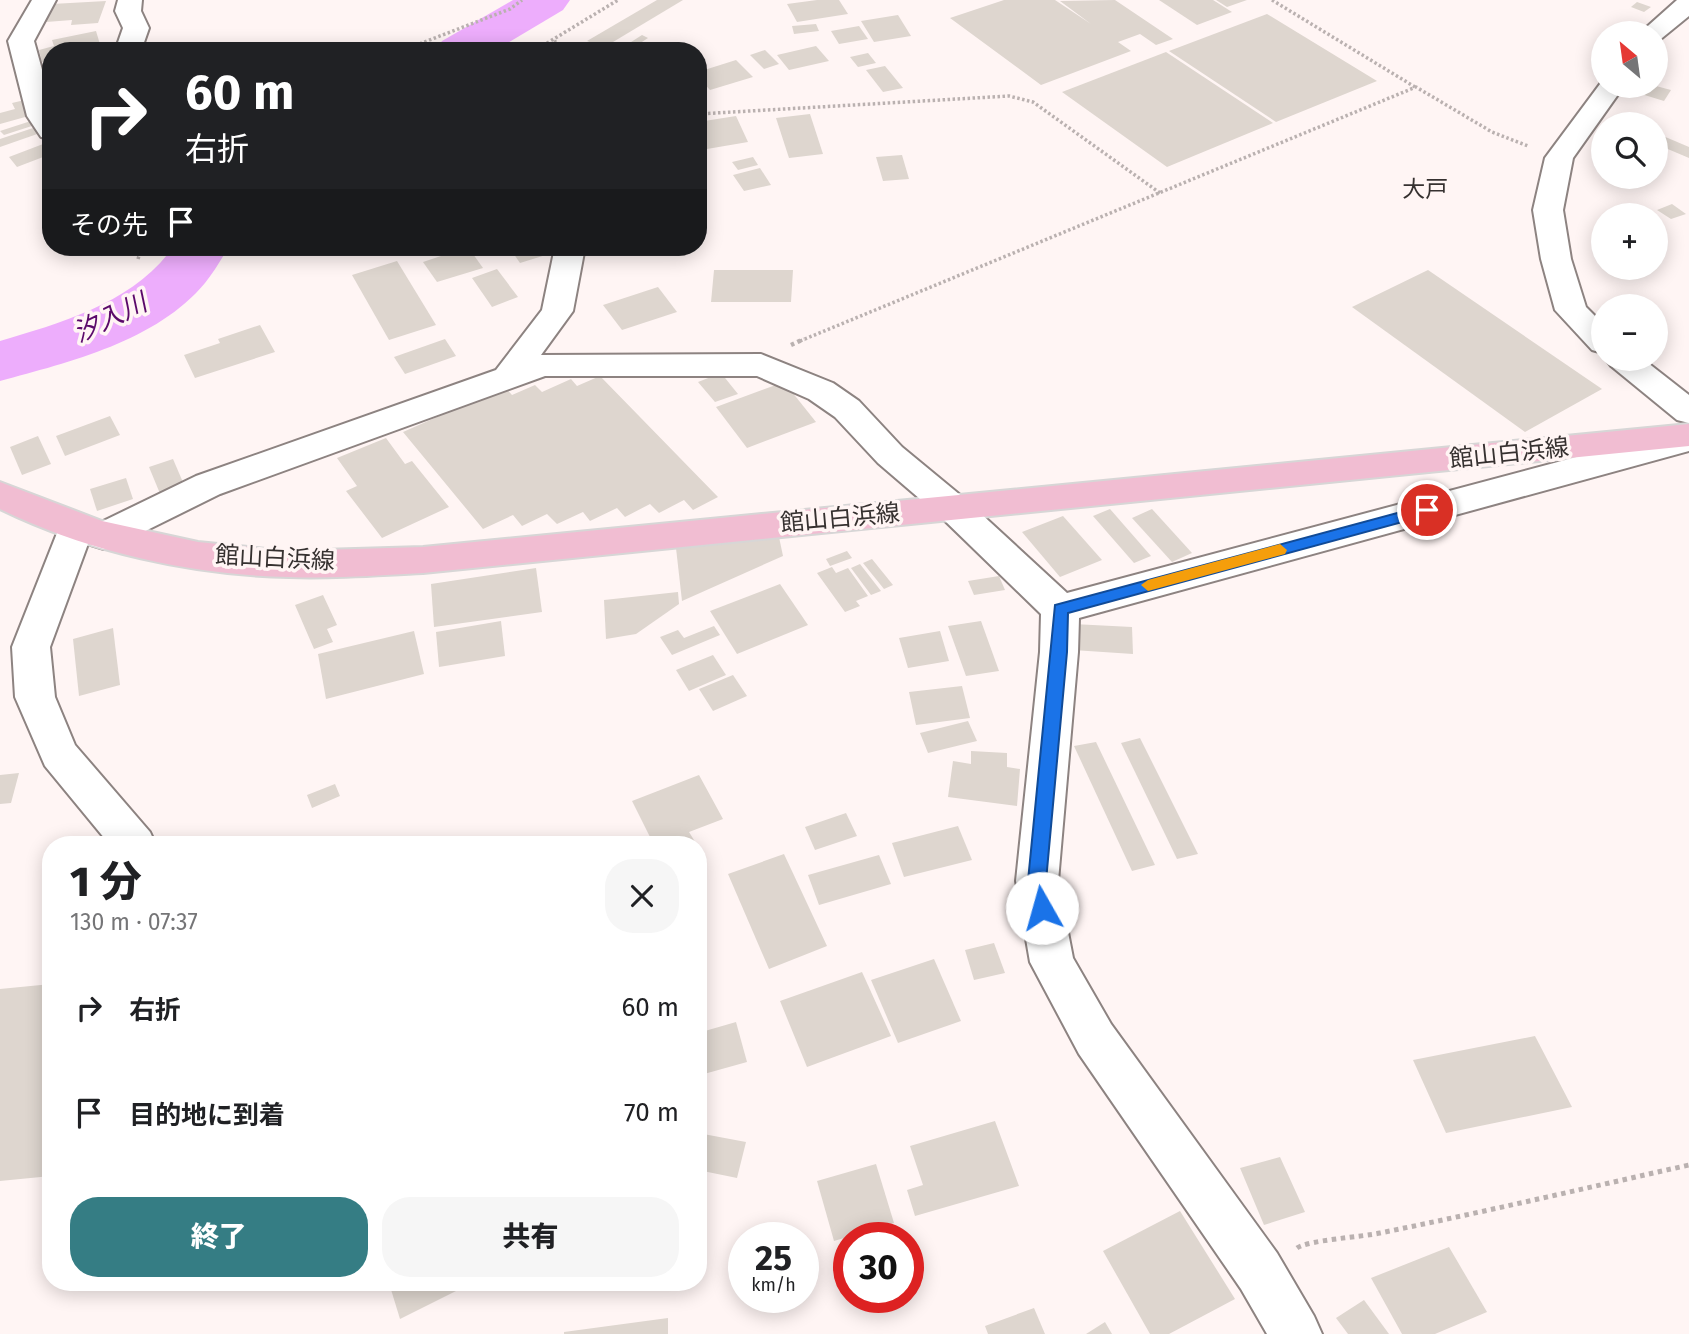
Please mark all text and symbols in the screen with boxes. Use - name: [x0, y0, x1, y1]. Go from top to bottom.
- north arrow: [1591, 21, 1668, 98]
- map controls: [1591, 21, 1668, 371]
- text: 60 m: [185, 63, 294, 122]
- icon: right: [70, 70, 161, 161]
- button: search: [1591, 112, 1668, 189]
- text: 右折: [185, 130, 249, 168]
- district label: 大戸: [1402, 175, 1448, 203]
- icon: arrive: [162, 203, 200, 241]
- button: +: [1591, 203, 1668, 280]
- text: その先: [70, 210, 148, 241]
- water label: 汐入川: [68, 286, 155, 349]
- button: −: [1591, 294, 1668, 371]
- street label: 館山白浜線: [1448, 433, 1570, 473]
- pin: [1397, 480, 1457, 540]
- icon: arrive: [1408, 491, 1446, 529]
- street label: 館山白浜線: [779, 499, 901, 537]
- street label: 館山白浜線: [214, 541, 336, 575]
- text: 1 分: [70, 857, 141, 907]
- button: close: [605, 859, 679, 933]
- position arrow: [1005, 871, 1079, 945]
- text: 130 m · 07:37: [70, 908, 198, 936]
- icon: right: [70, 989, 108, 1027]
- text: 60 m: [621, 992, 679, 1023]
- text: 右折: [129, 995, 181, 1026]
- icon: arrive: [70, 1094, 108, 1132]
- text: 70 m: [624, 1097, 679, 1128]
- text: 目的地に到着: [129, 1100, 285, 1131]
- button: 終了: [70, 1197, 368, 1277]
- button: 共有: [382, 1197, 679, 1277]
- speed limit sign: 30: [833, 1222, 924, 1313]
- text: 25: [755, 1237, 792, 1279]
- text: km/h: [751, 1274, 796, 1296]

